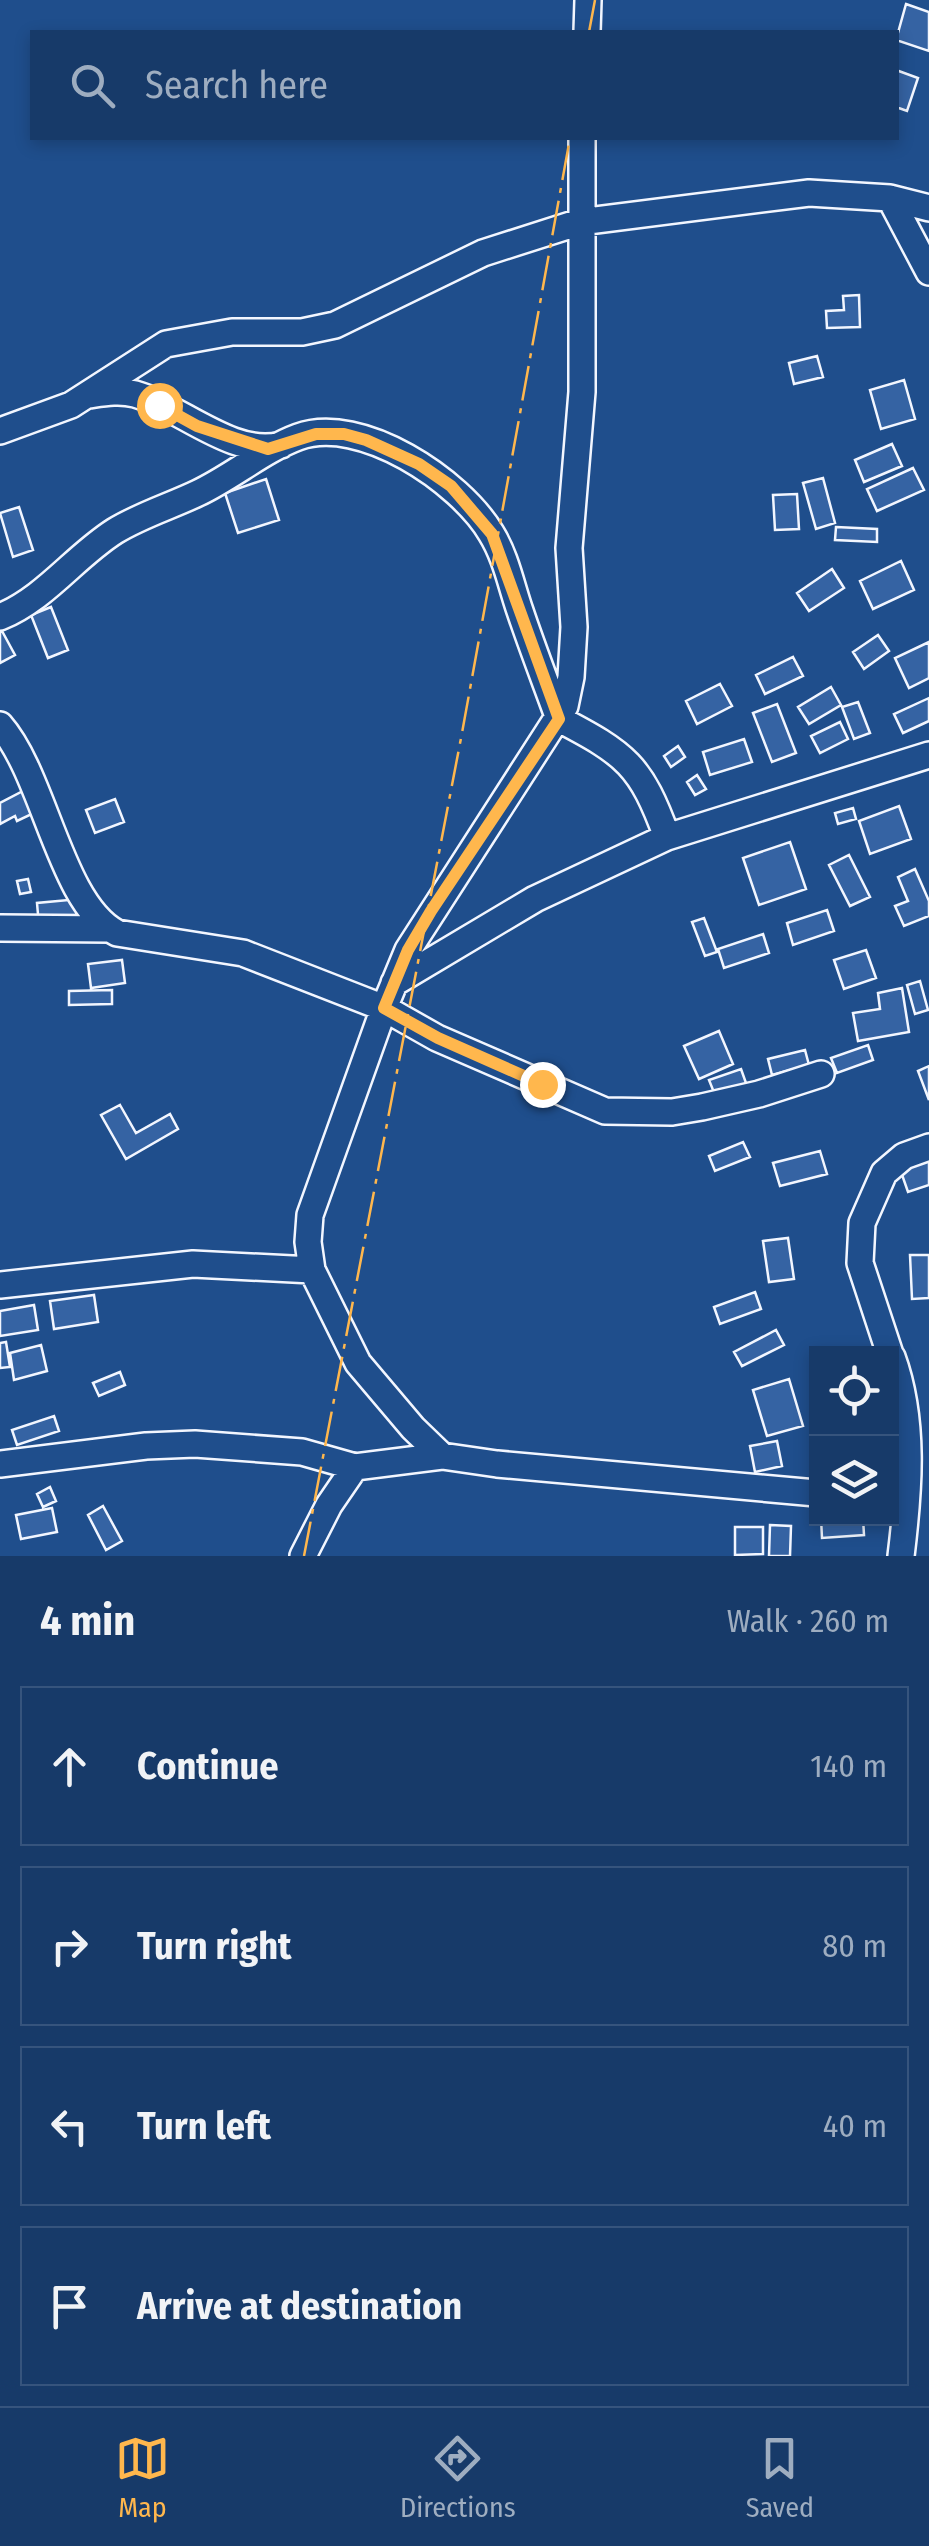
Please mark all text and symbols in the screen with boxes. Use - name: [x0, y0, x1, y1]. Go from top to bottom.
- search box: [30, 30, 899, 140]
- icon: search: [65, 58, 120, 113]
- text: Search here: [145, 62, 328, 108]
- route start: [137, 383, 183, 429]
- route end: [520, 1062, 566, 1108]
- map controls: [809, 1346, 899, 1526]
- button: locate: [809, 1346, 899, 1436]
- button: layers: [809, 1436, 899, 1526]
- text: 4 min: [40, 1596, 135, 1646]
- text: Walk · 260 m: [727, 1602, 889, 1640]
- icon: ahead: [42, 1739, 97, 1794]
- text: Continue: [137, 1743, 278, 1789]
- text: 140 m: [810, 1747, 887, 1785]
- icon: right: [42, 1919, 97, 1974]
- text: Turn right: [137, 1923, 291, 1969]
- text: 80 m: [822, 1927, 887, 1965]
- icon: left: [42, 2099, 97, 2154]
- text: Turn left: [137, 2103, 271, 2149]
- text: 40 m: [823, 2107, 887, 2145]
- icon: arrive: [42, 2279, 97, 2334]
- text: Arrive at destination: [137, 2283, 462, 2329]
- tab: Map: [115, 2431, 170, 2524]
- tab: Directions: [400, 2431, 516, 2524]
- tab: Saved: [746, 2431, 814, 2524]

